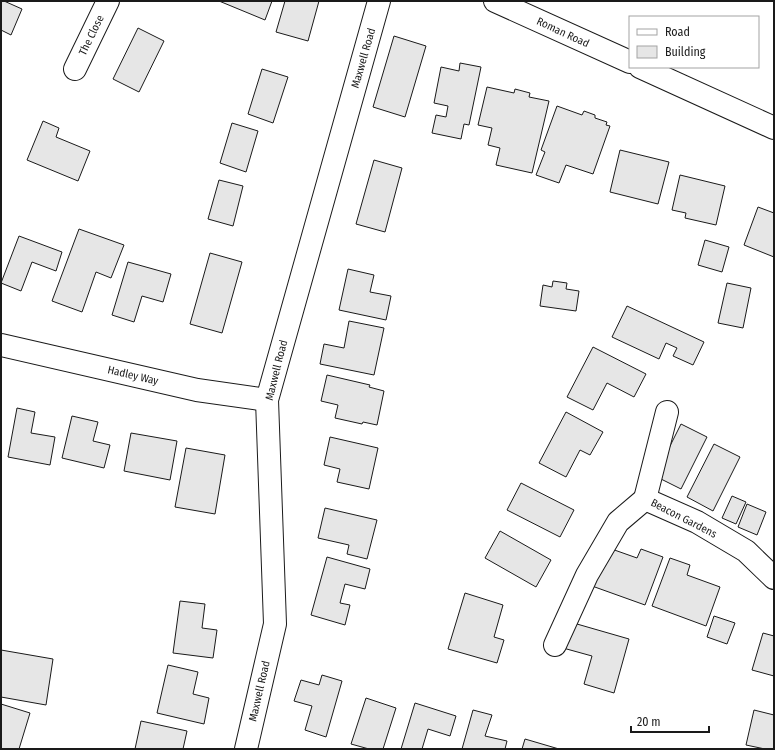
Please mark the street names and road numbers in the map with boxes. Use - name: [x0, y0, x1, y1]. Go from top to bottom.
- street label: The Close: [76, 13, 107, 57]
- street label: Roman Road: [534, 15, 591, 50]
- street label: Maxwell Road: [349, 27, 378, 90]
- street label: Maxwell Road: [263, 339, 290, 402]
- street label: Hadley Way: [106, 363, 160, 388]
- street label: Beacon Gardens: [649, 496, 719, 541]
- street label: Maxwell Road: [246, 660, 273, 723]

